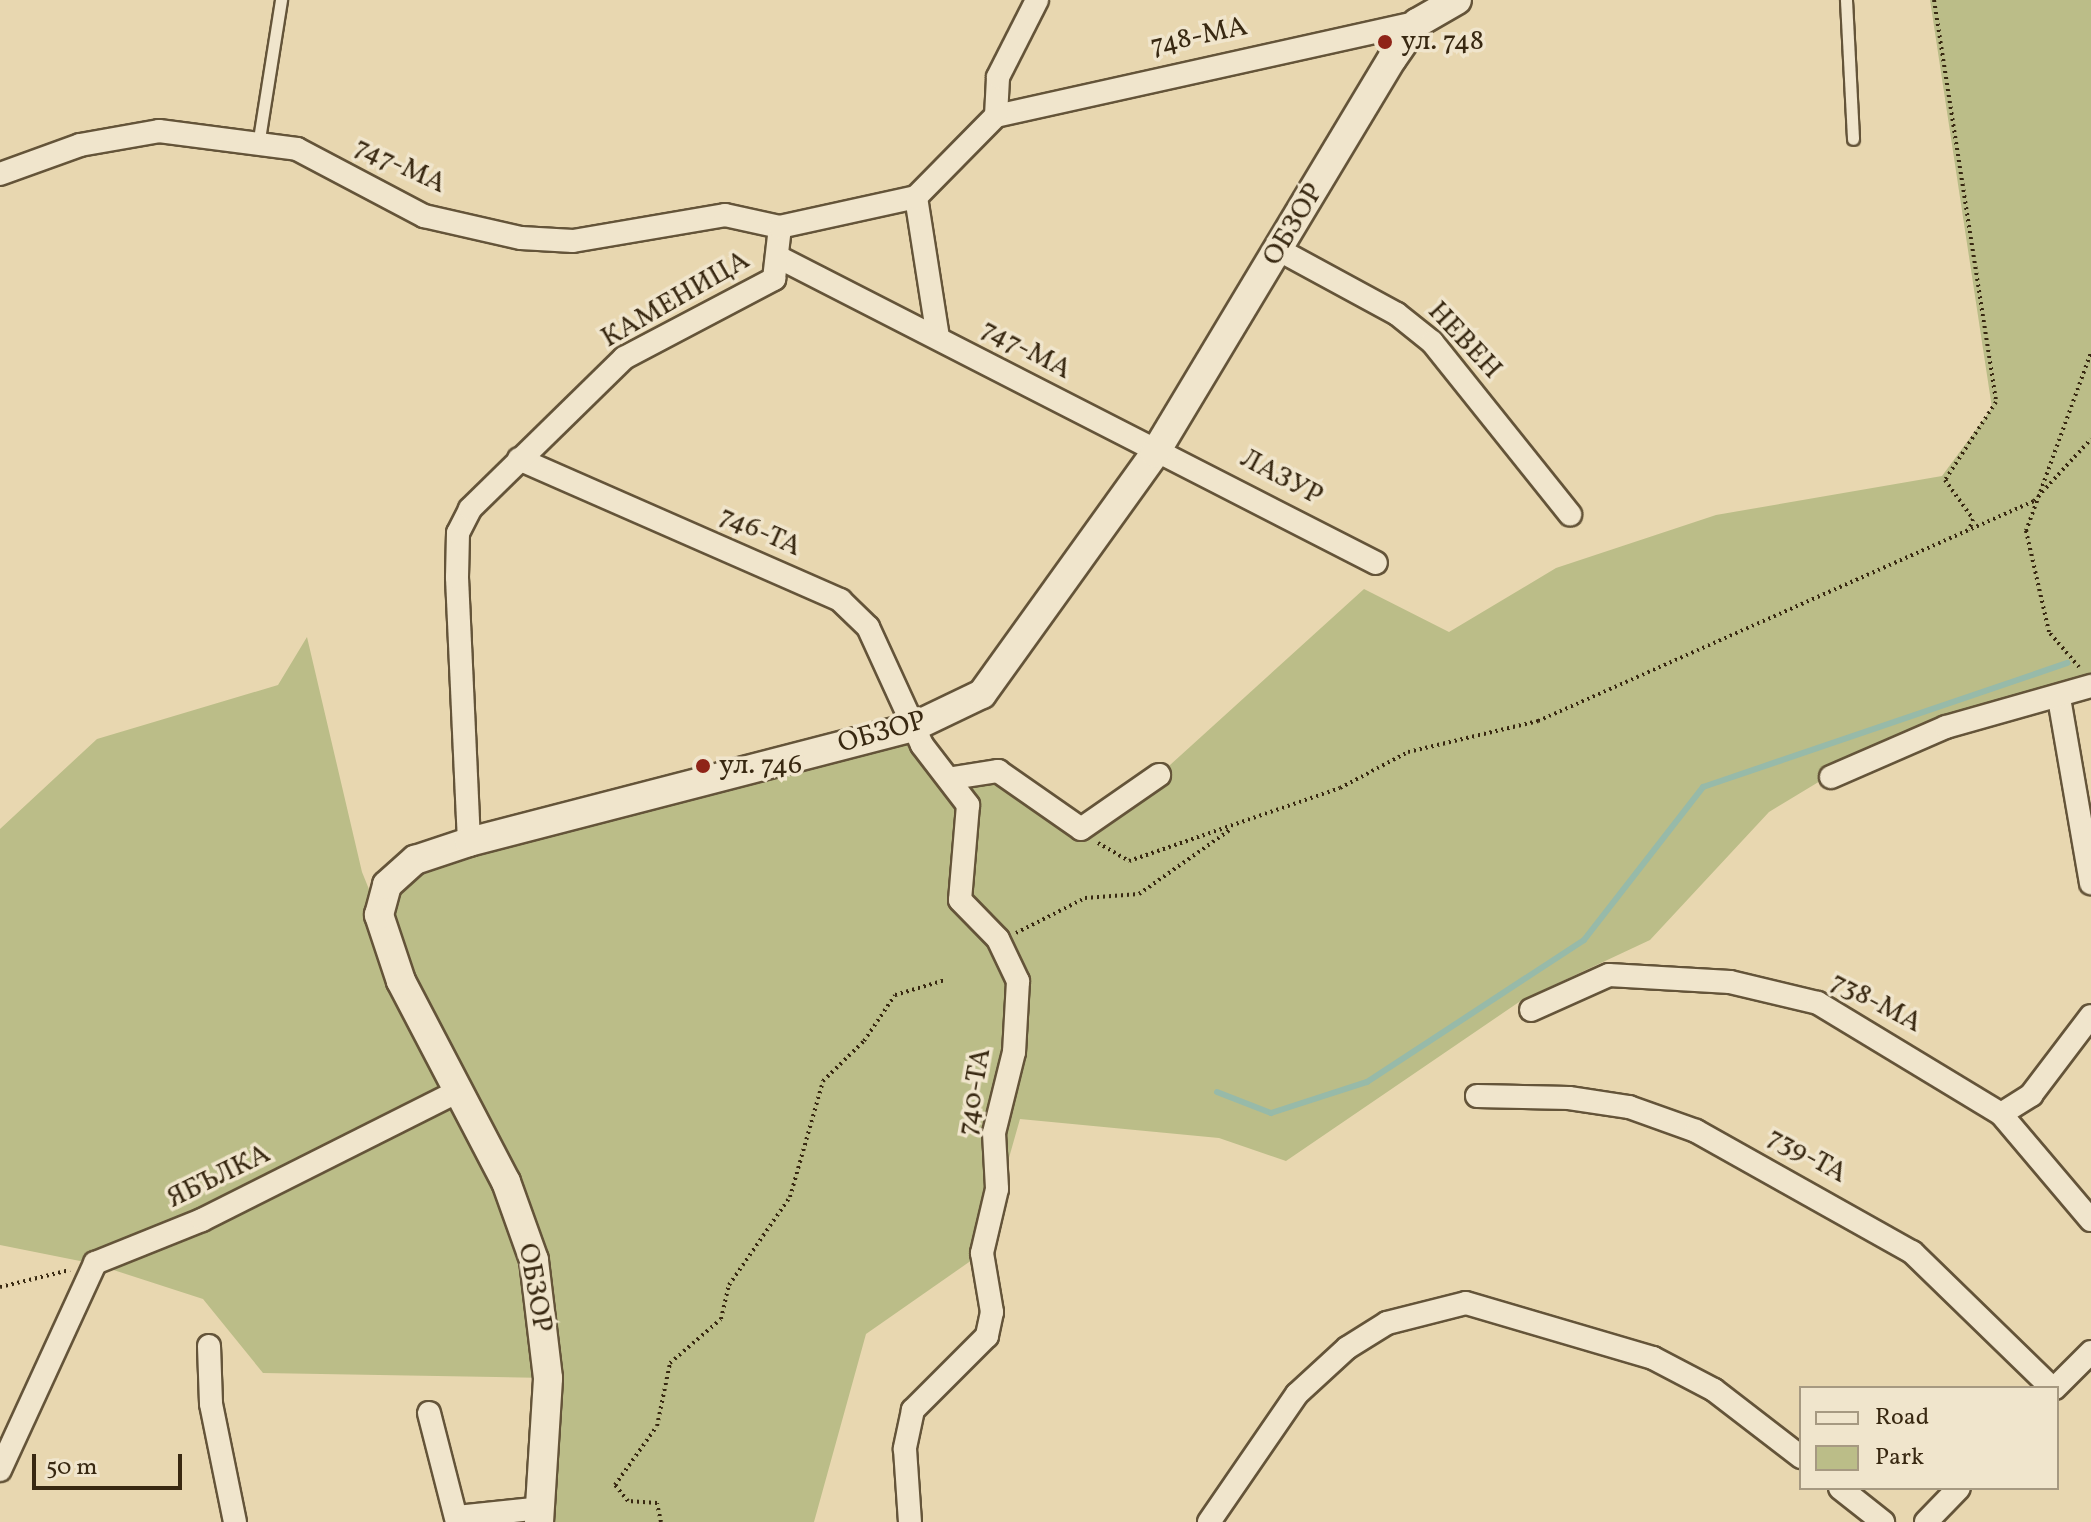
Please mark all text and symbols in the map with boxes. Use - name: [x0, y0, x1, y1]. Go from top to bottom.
- street label: 748-МА: [1148, 10, 1250, 64]
- place label: ул. 748: [1401, 25, 1484, 59]
- marker: ул. 748: [1376, 33, 1394, 51]
- street label: 747-МА: [349, 130, 451, 202]
- street label: ОБЗОР: [1256, 178, 1332, 272]
- street label: КАМЕНИЦА: [596, 244, 756, 356]
- street label: НЕВЕН: [1420, 295, 1508, 387]
- street label: 747-МА: [975, 312, 1077, 388]
- street label: ЛАЗУР: [1234, 442, 1328, 514]
- street label: 746-ТА: [714, 499, 806, 565]
- street label: ОБЗОР: [834, 704, 930, 762]
- place label: ул. 746: [719, 749, 802, 783]
- marker: ул. 746: [694, 757, 712, 775]
- street label: 738-МА: [1825, 965, 1927, 1041]
- street label: 740-ТА: [951, 1046, 999, 1138]
- street label: 739-ТА: [1761, 1121, 1853, 1191]
- street label: ЯБЪЛКА: [162, 1138, 276, 1216]
- street label: ОБЗОР: [510, 1241, 558, 1335]
- legend: [1799, 1386, 2059, 1490]
- text: Road: [1875, 1401, 1929, 1435]
- scale bar: [36, 1438, 186, 1488]
- text: Park: [1875, 1441, 1924, 1475]
- text: 50 m: [46, 1451, 98, 1485]

